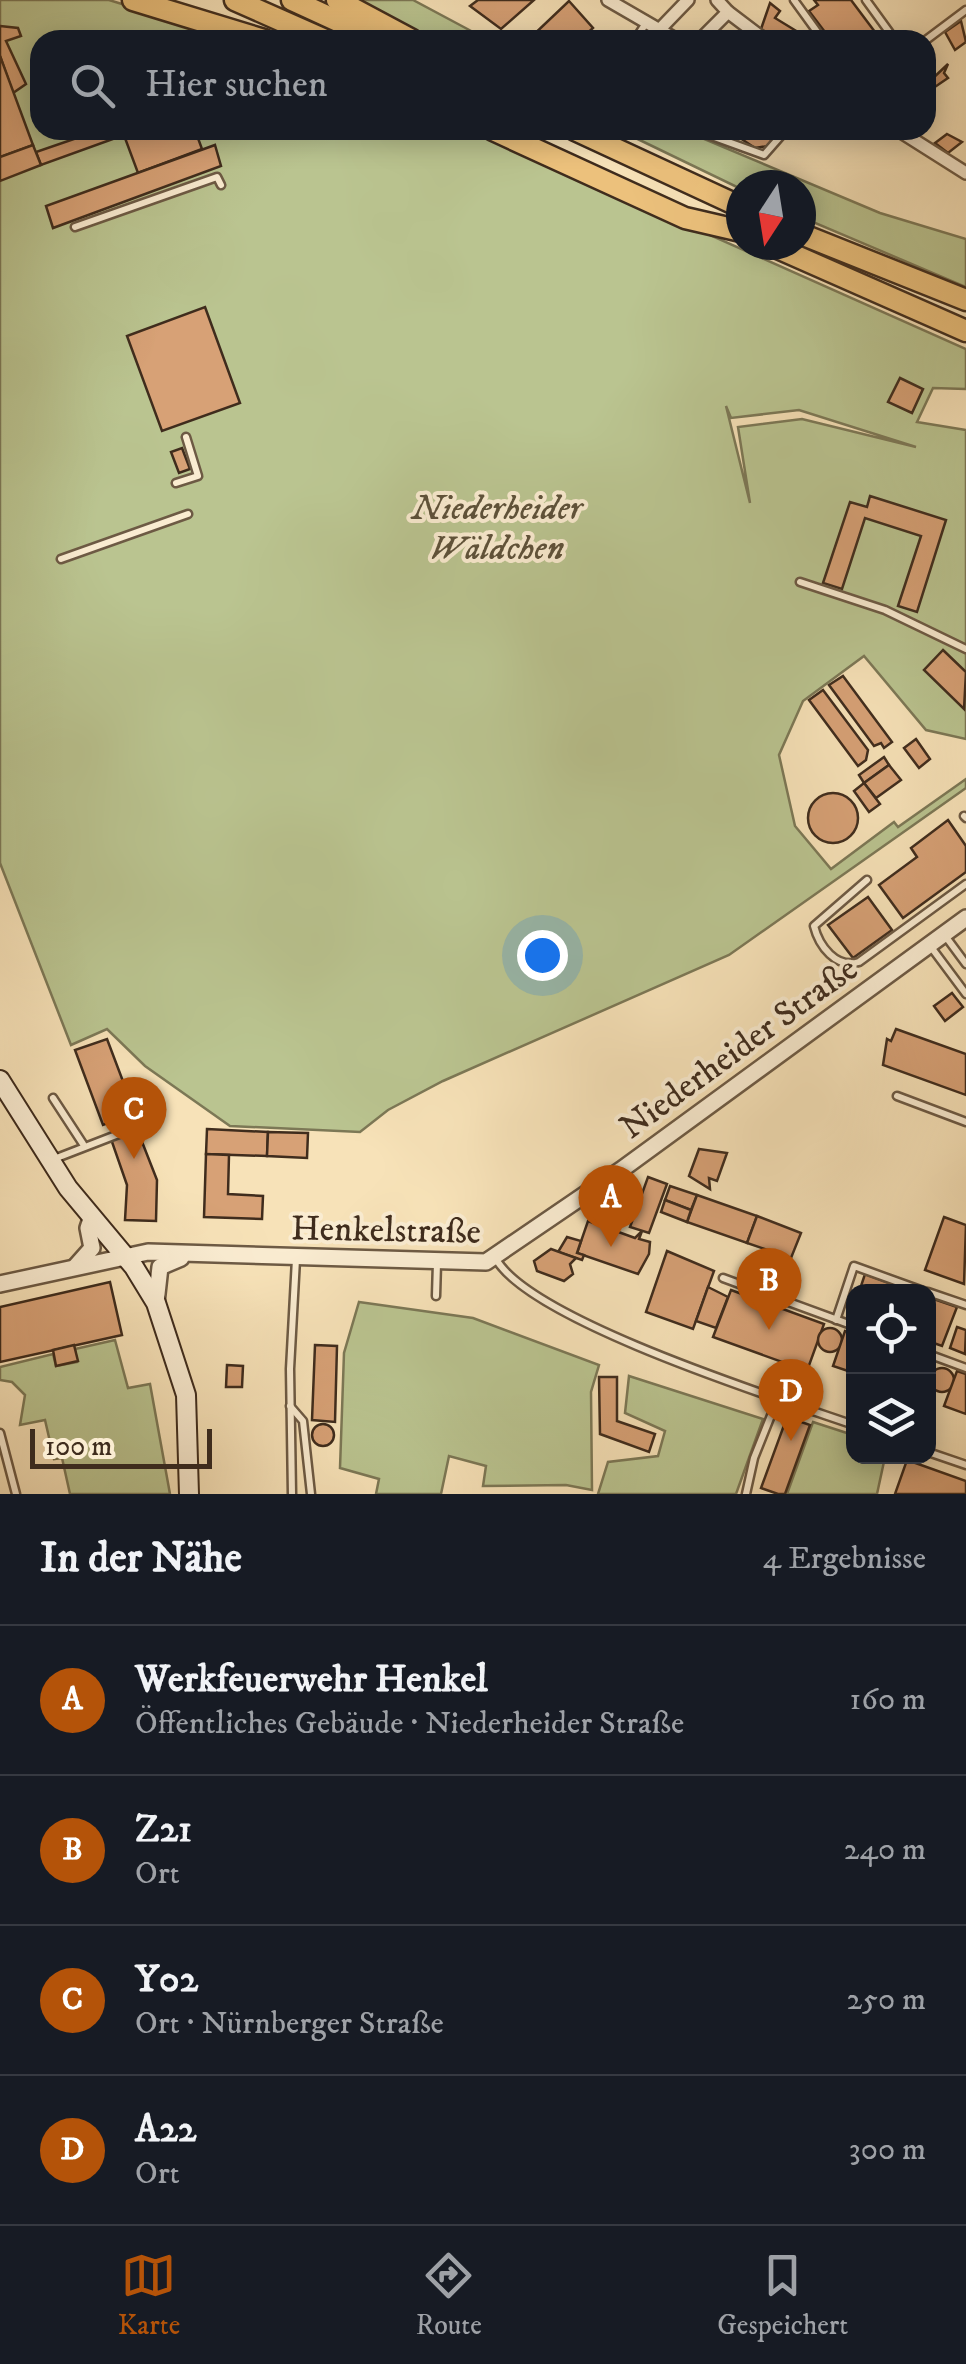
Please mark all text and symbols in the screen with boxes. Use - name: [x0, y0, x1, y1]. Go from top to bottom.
- search box: [30, 30, 936, 140]
- icon: search: [65, 58, 120, 113]
- text: Hier suchen: [145, 61, 328, 109]
- north arrow: [726, 170, 816, 260]
- park label: Niederheider Wäldchen: [410, 487, 585, 571]
- your location: [517, 930, 568, 981]
- street label: Niederheider Straße: [612, 947, 867, 1150]
- pin: C: [102, 1076, 166, 1159]
- pin: A: [578, 1164, 644, 1247]
- street label: Henkelstraße: [291, 1207, 481, 1255]
- pin: B: [736, 1248, 802, 1330]
- map controls: [846, 1284, 936, 1464]
- button: locate: [846, 1284, 936, 1374]
- pin: D: [758, 1358, 824, 1441]
- button: layers: [846, 1374, 936, 1464]
- scale bar: [30, 1424, 212, 1468]
- text: 100 m: [45, 1429, 112, 1464]
- text: In der Nähe: [40, 1533, 242, 1585]
- text: 4 Ergebnisse: [763, 1539, 926, 1579]
- text: Werkfeuerwehr Henkel: [135, 1656, 488, 1704]
- text: A: [62, 1680, 83, 1720]
- text: 160 m: [850, 1680, 926, 1720]
- text: Öffentliches Gebäude · Niederheider Straße: [135, 1704, 684, 1744]
- text: Z21: [135, 1806, 192, 1854]
- text: B: [62, 1830, 83, 1870]
- text: 240 m: [844, 1830, 926, 1870]
- text: Ort: [135, 1854, 180, 1894]
- text: Y02: [135, 1956, 198, 2004]
- text: C: [62, 1980, 83, 2020]
- text: 250 m: [846, 1980, 926, 2020]
- text: Ort · Nürnberger Straße: [135, 2004, 444, 2044]
- text: A22: [135, 2106, 197, 2154]
- text: D: [61, 2130, 84, 2170]
- text: 300 m: [849, 2130, 926, 2170]
- text: Ort: [135, 2154, 180, 2194]
- tab: Karte: [118, 2248, 180, 2343]
- tab: Route: [416, 2248, 482, 2343]
- tab: Gespeichert: [717, 2248, 848, 2343]

